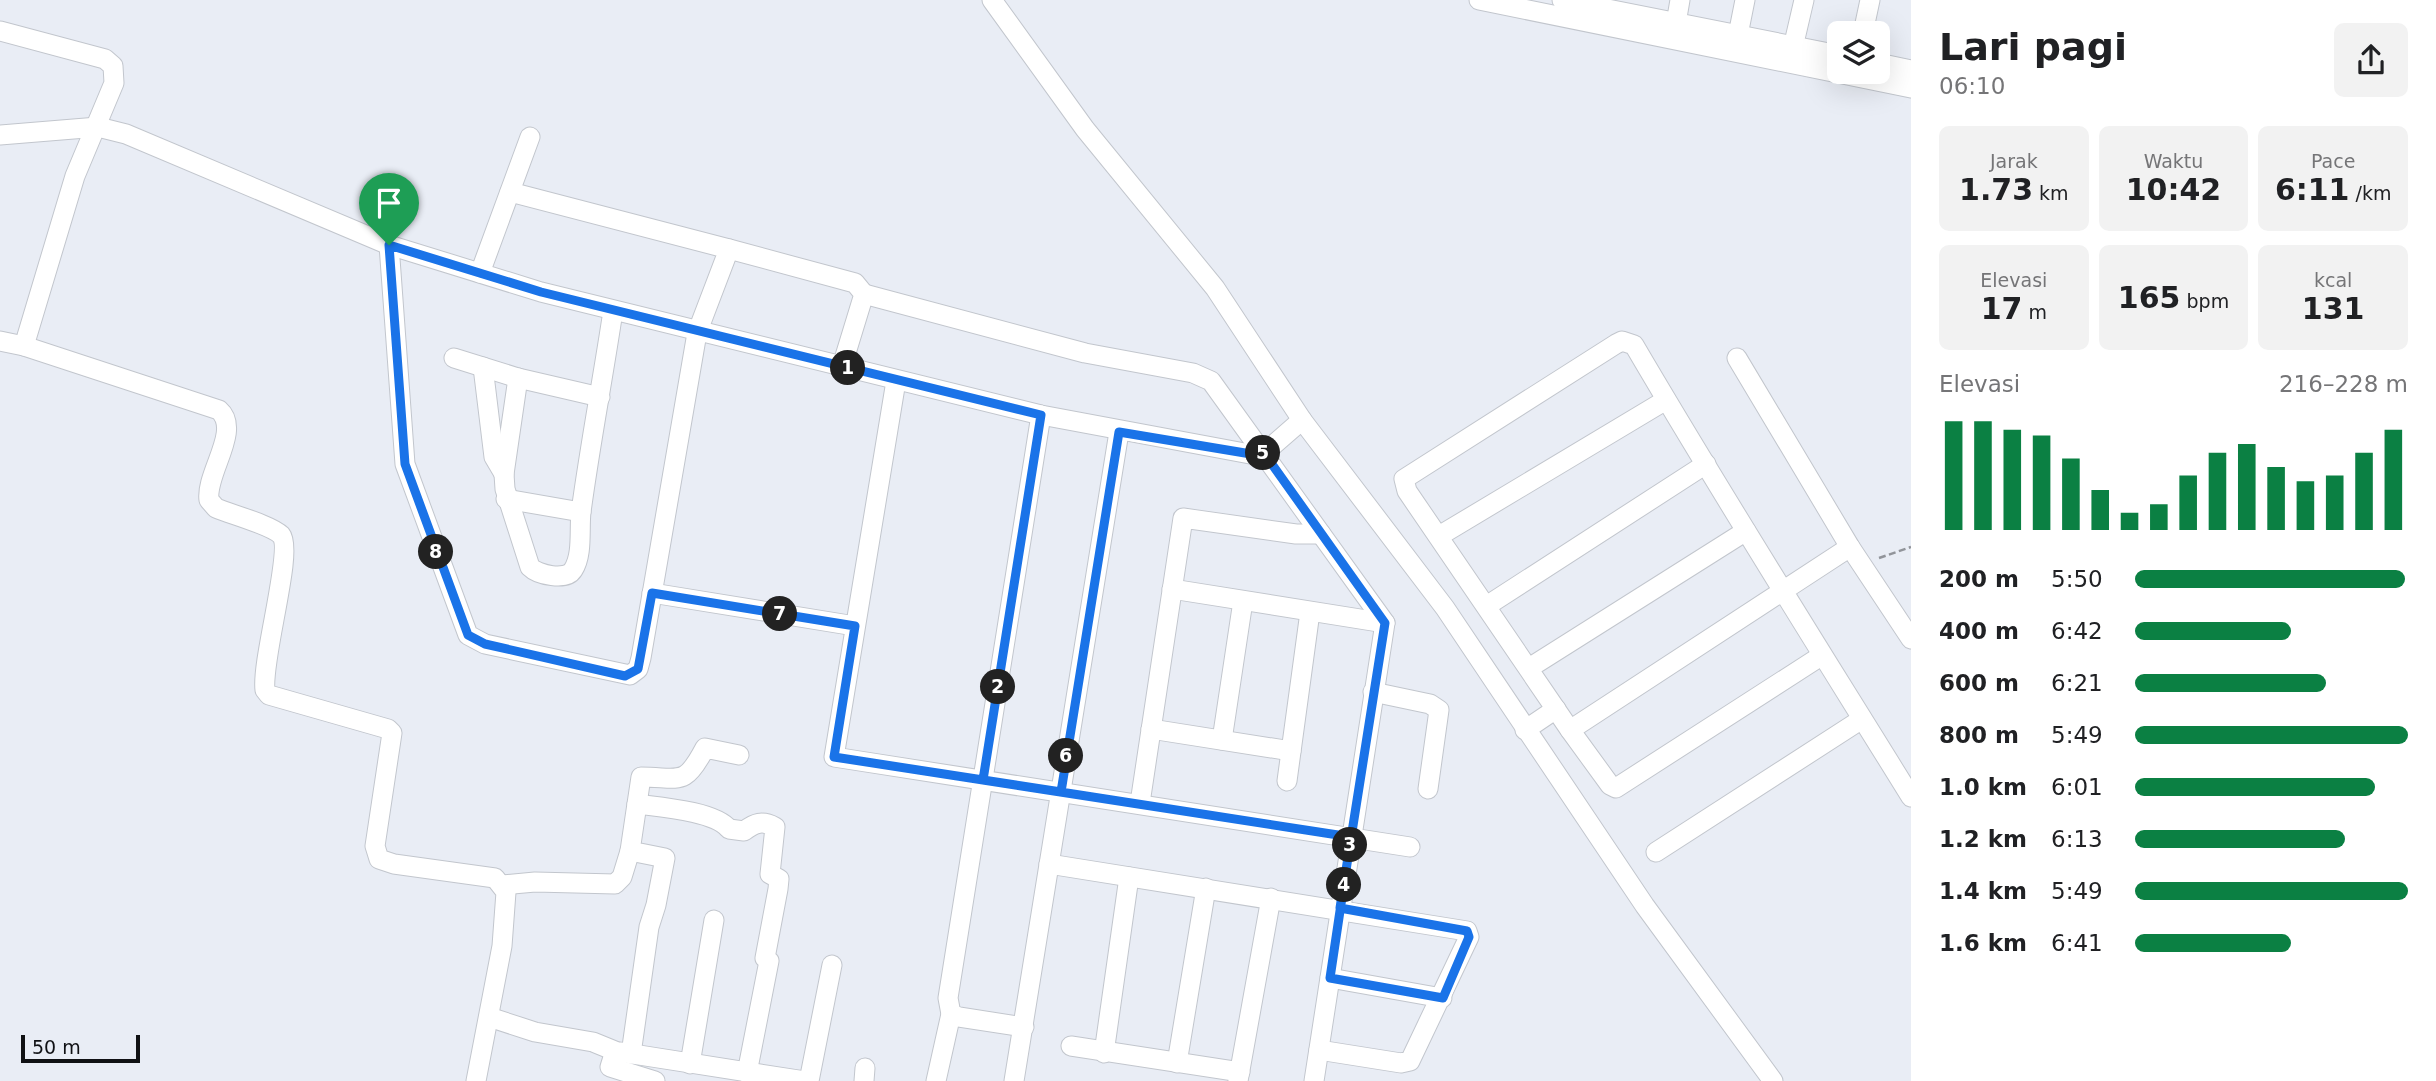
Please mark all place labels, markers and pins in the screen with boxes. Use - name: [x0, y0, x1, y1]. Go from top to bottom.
- pin: [359, 173, 419, 245]
- pin: 1: [830, 350, 866, 386]
- pin: 5: [1246, 435, 1280, 470]
- pin: 8: [418, 534, 453, 570]
- pin: 7: [762, 596, 798, 632]
- pin: 2: [981, 670, 1016, 704]
- pin: 6: [1048, 738, 1084, 774]
- pin: 3: [1332, 828, 1368, 862]
- pin: 4: [1326, 868, 1362, 903]

